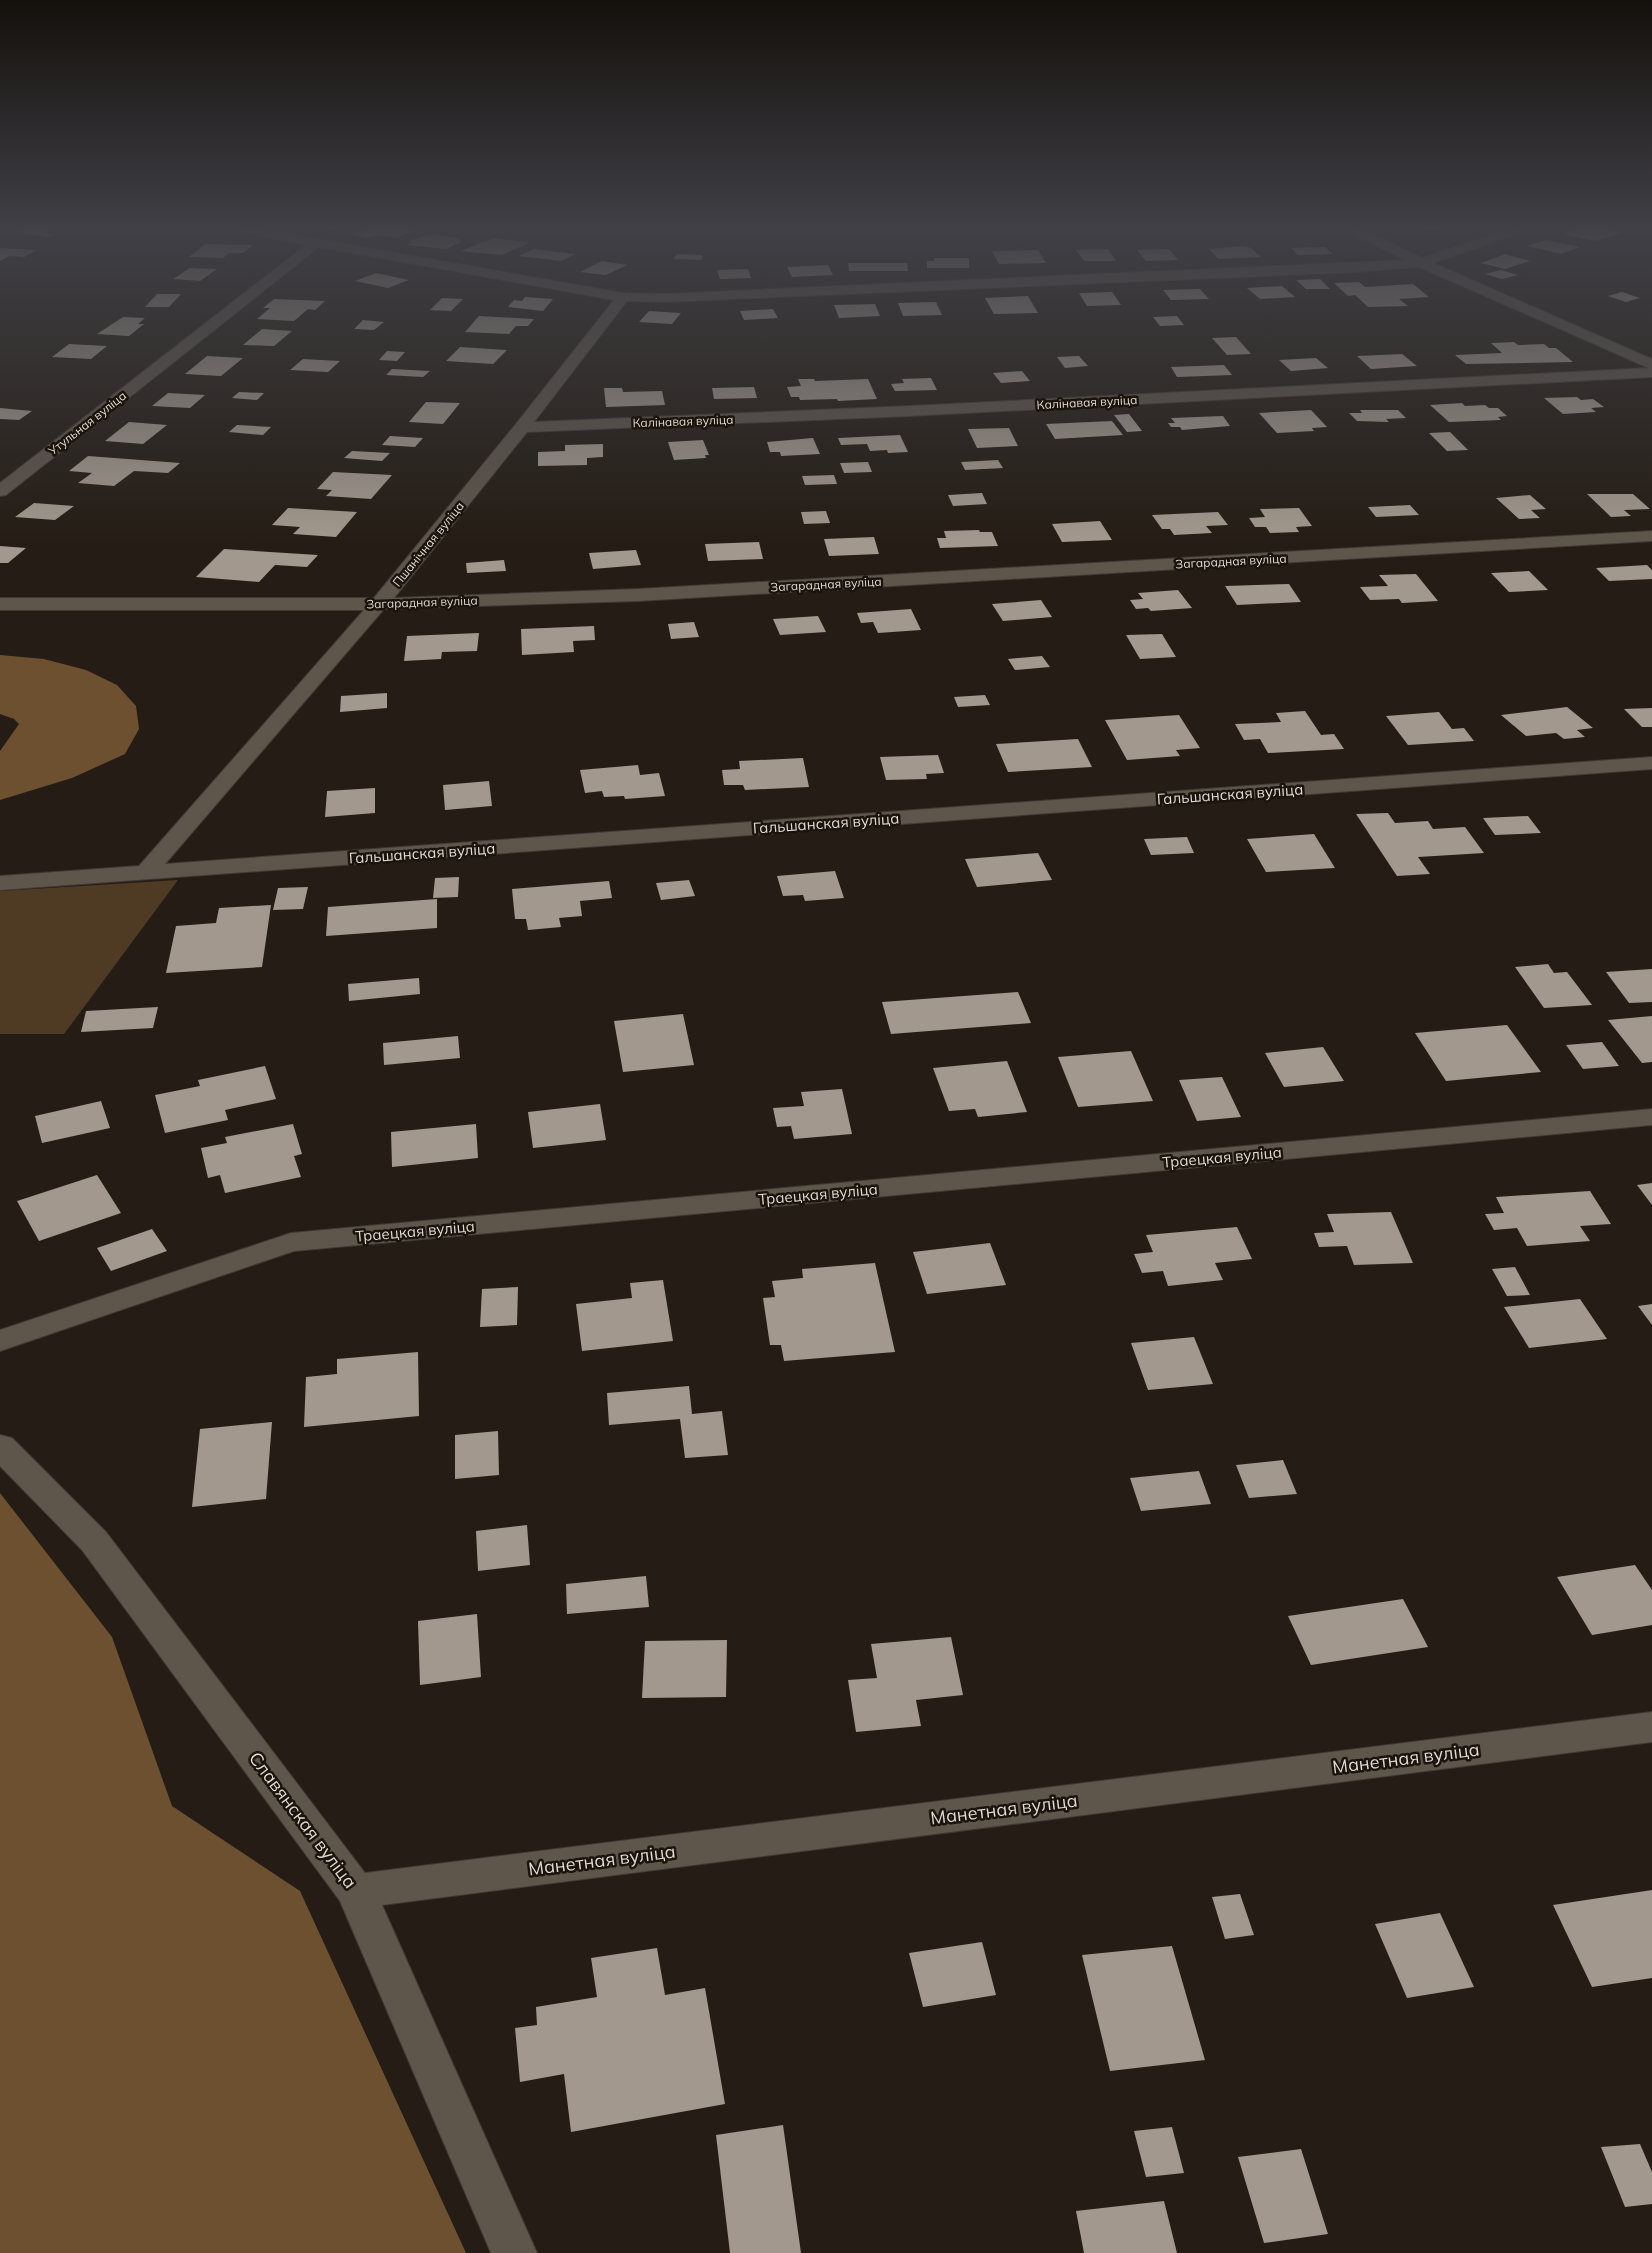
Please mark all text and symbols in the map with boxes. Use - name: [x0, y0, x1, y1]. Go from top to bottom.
- street label: Утульная вуліца: [44, 388, 129, 459]
- street label: Калінавая вуліца: [1036, 392, 1138, 412]
- street label: Калінавая вуліца: [632, 412, 734, 430]
- street label: Пшанічная вуліца: [389, 499, 467, 589]
- street label: Загарадная вуліца: [1175, 551, 1287, 571]
- street label: Загарадная вуліца: [770, 574, 882, 594]
- street label: Загарадная вуліца: [366, 593, 478, 611]
- street label: Гальшанская вуліца: [1156, 779, 1304, 809]
- street label: Гальшанская вуліца: [752, 808, 900, 838]
- street label: Гальшанская вуліца: [348, 838, 496, 868]
- street label: Траецкая вуліца: [1161, 1142, 1283, 1172]
- street label: Траецкая вуліца: [757, 1179, 879, 1209]
- street label: Траецкая вуліца: [354, 1216, 476, 1246]
- street label: Манетная вуліца: [1331, 1738, 1481, 1778]
- street label: Славянская вуліца: [244, 1747, 362, 1893]
- street label: Манетная вуліца: [929, 1789, 1079, 1829]
- street label: Манетная вуліца: [527, 1840, 677, 1880]

